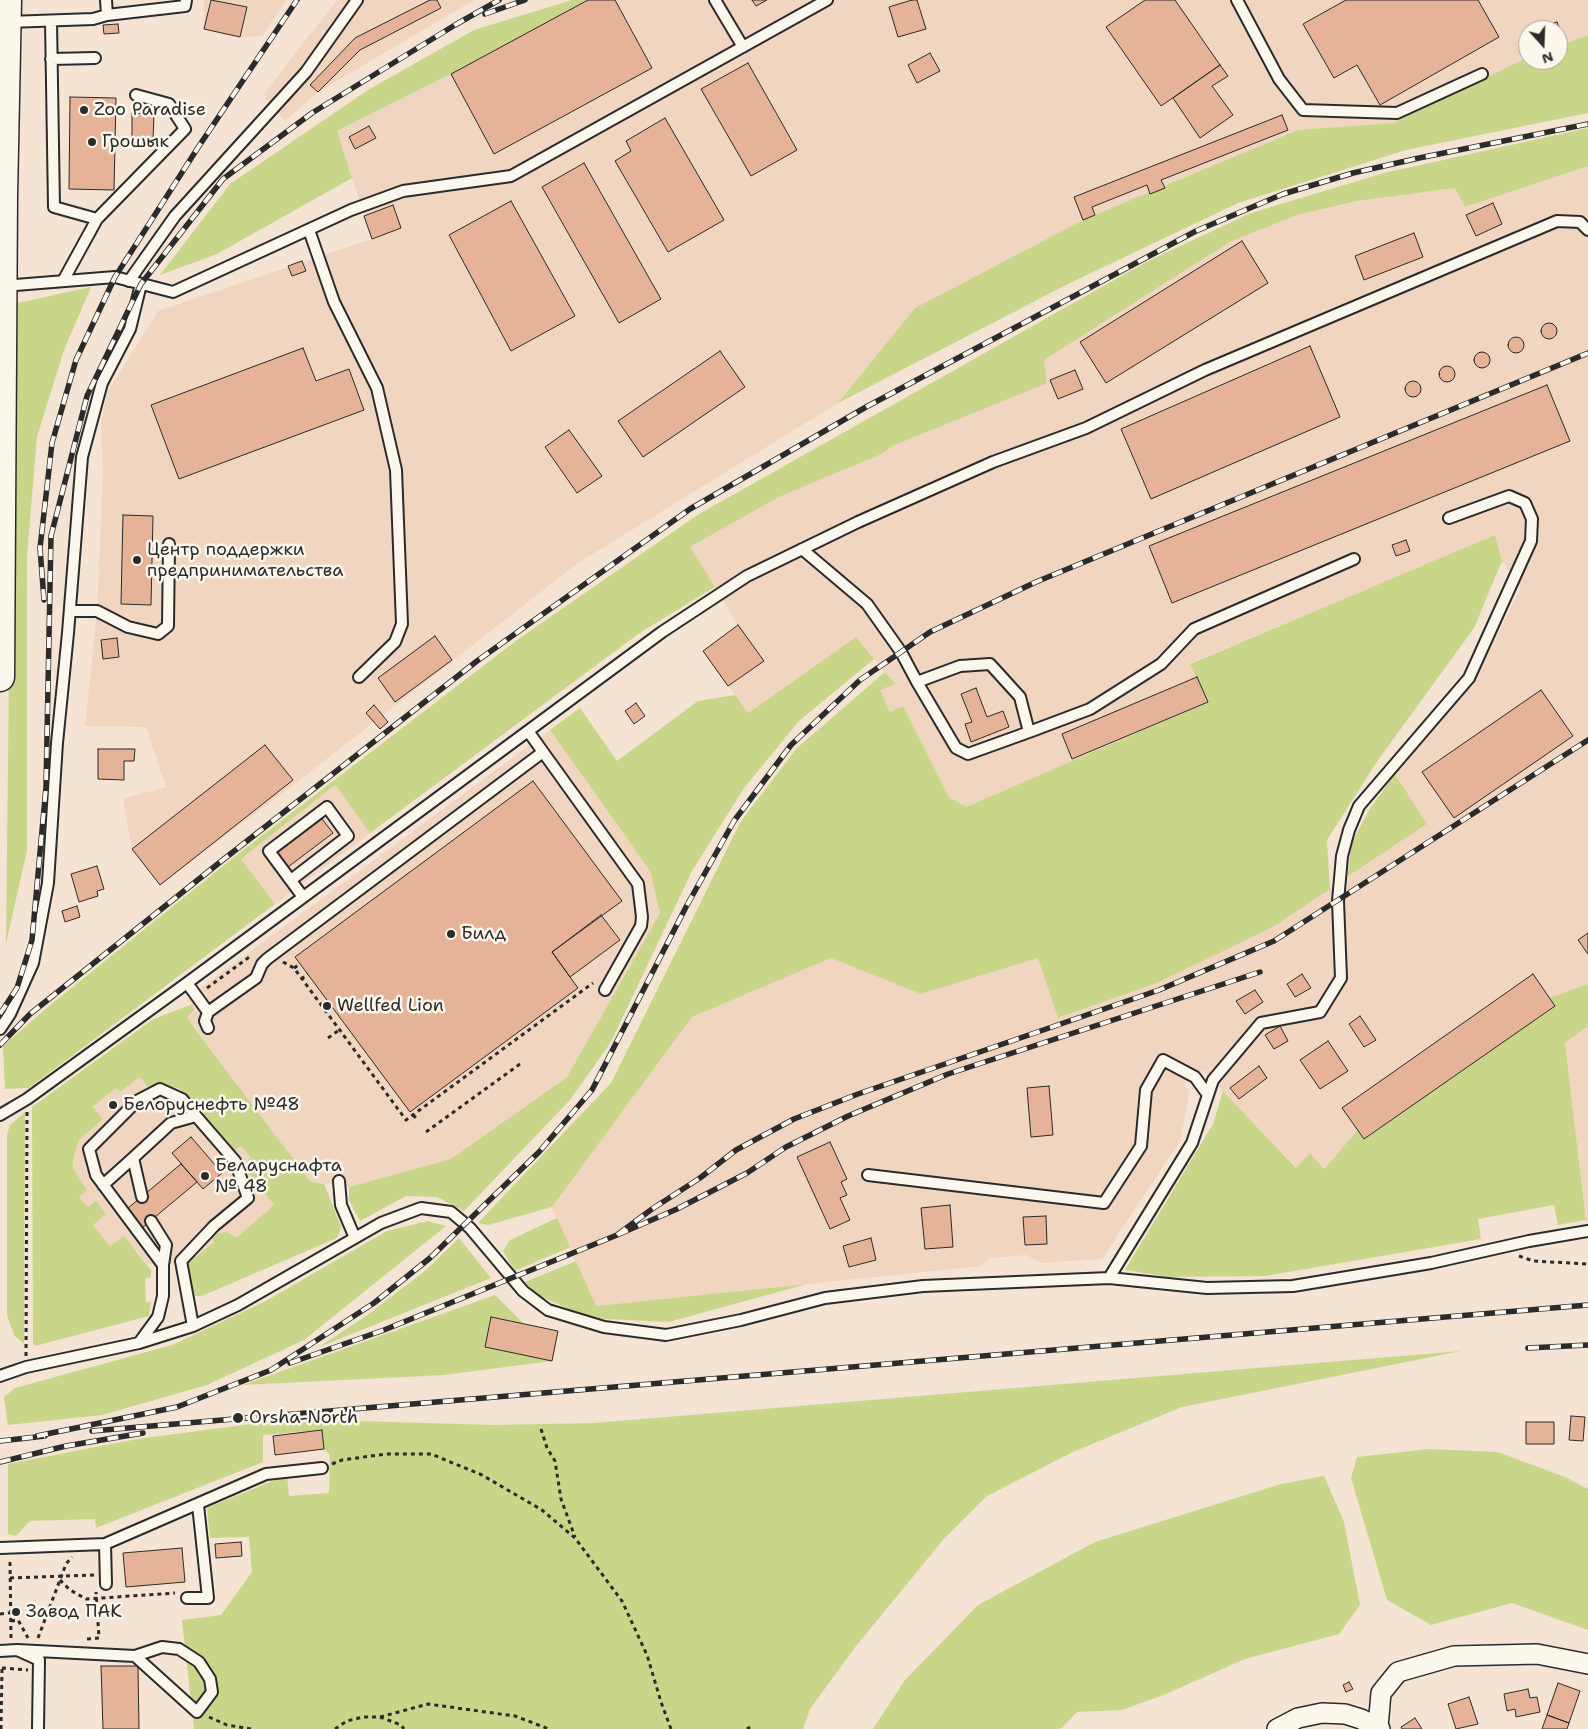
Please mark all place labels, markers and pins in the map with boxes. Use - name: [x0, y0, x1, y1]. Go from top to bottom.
- place label: Zoo Paradise: [94, 99, 206, 121]
- marker: Zoo Paradise: [78, 104, 90, 116]
- place label: Грошык: [102, 131, 169, 153]
- marker: Грошык: [86, 136, 98, 148]
- place label: Центр поддержки предпринимательства: [147, 539, 344, 582]
- marker: Центр поддержки предпринимательства: [131, 554, 143, 566]
- place label: Билд: [461, 923, 506, 945]
- marker: Билд: [445, 928, 457, 940]
- place label: Wellfed Lion: [337, 995, 444, 1017]
- marker: Wellfed Lion: [321, 1000, 333, 1012]
- place label: Белоруснефть №48: [123, 1094, 300, 1116]
- marker: Белоруснефть №48: [107, 1099, 119, 1111]
- place label: Беларуснафта № 48: [215, 1155, 342, 1198]
- marker: Беларуснафта № 48: [199, 1170, 211, 1182]
- place label: Orsha-North: [249, 1407, 358, 1429]
- marker: Orsha-North: [231, 1411, 245, 1425]
- place label: Завод ПАК: [26, 1601, 122, 1623]
- marker: Завод ПАК: [10, 1606, 22, 1618]

